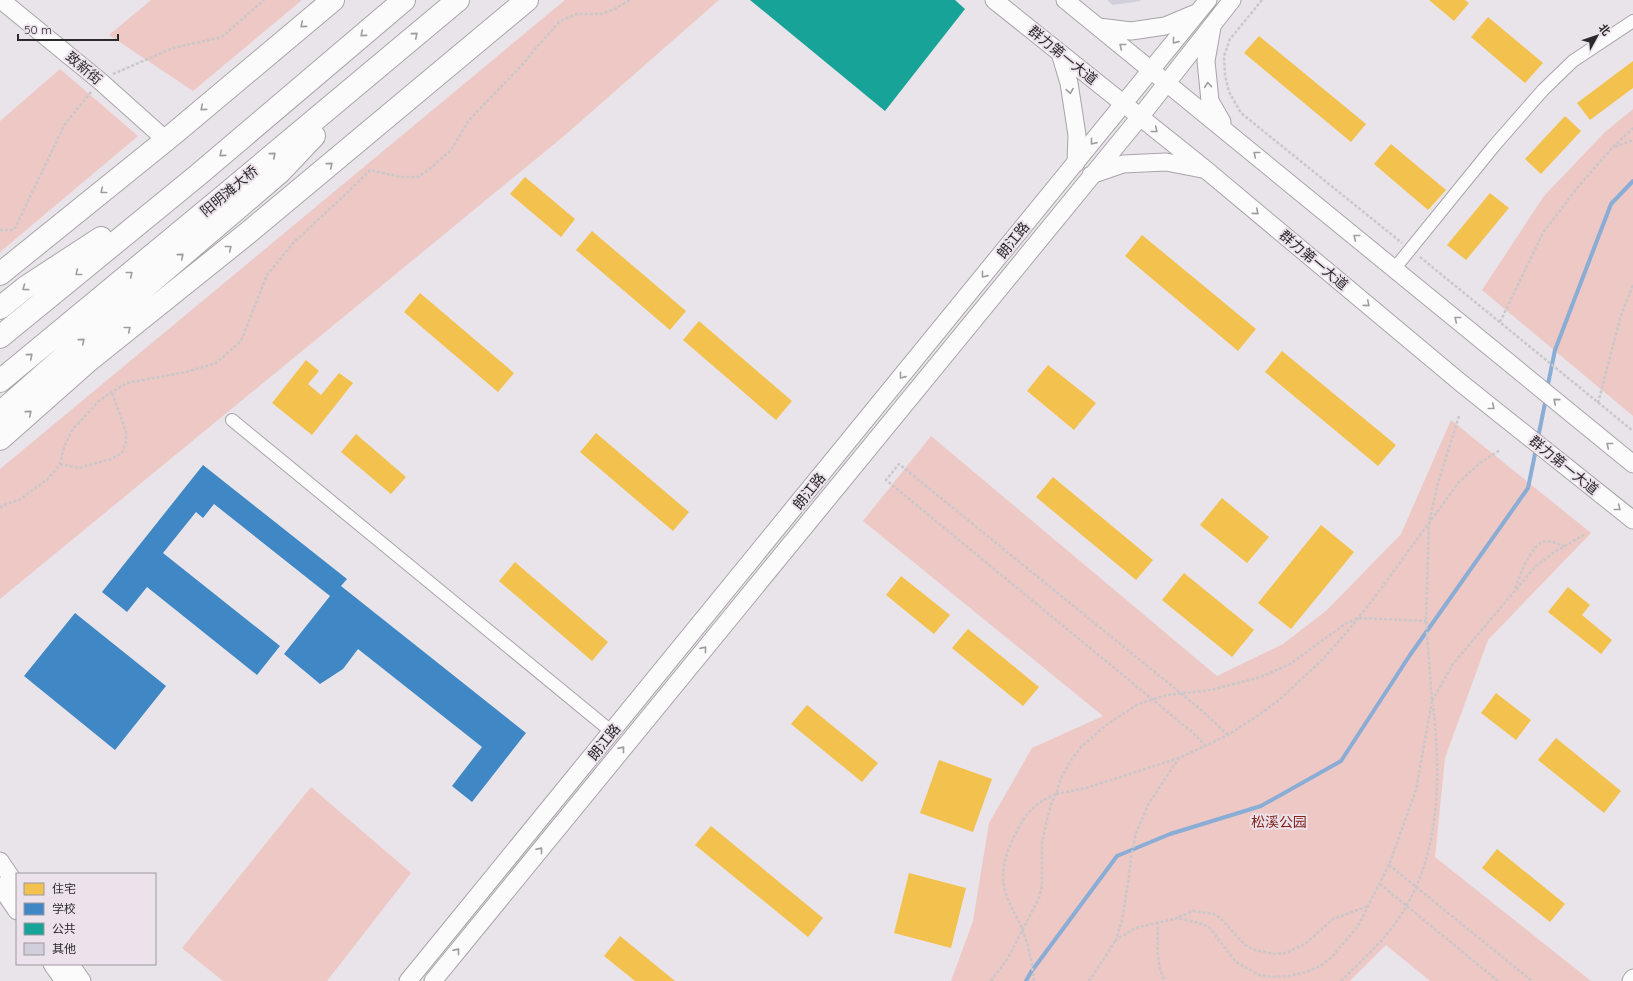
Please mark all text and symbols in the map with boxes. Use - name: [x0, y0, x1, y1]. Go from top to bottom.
- scale bar: [18, 16, 118, 42]
- north arrow: [1577, 16, 1617, 56]
- one-way arrow: [300, 21, 308, 28]
- text: 北: [1596, 21, 1614, 38]
- text: 50 m: [24, 22, 52, 37]
- street label: 群力第一大道: [1025, 22, 1101, 88]
- one-way arrow: [361, 30, 368, 37]
- one-way arrow: [411, 32, 418, 39]
- one-way arrow: [1172, 37, 1179, 44]
- one-way arrow: [1120, 43, 1127, 50]
- street label: 致新街: [62, 48, 106, 88]
- one-way arrow: [1204, 82, 1213, 88]
- one-way arrow: [1065, 88, 1074, 94]
- one-way arrow: [201, 104, 208, 111]
- one-way arrow: [1151, 125, 1158, 132]
- one-way arrow: [1091, 138, 1098, 145]
- one-way arrow: [219, 150, 226, 157]
- one-way arrow: [269, 152, 276, 159]
- one-way arrow: [1253, 152, 1260, 159]
- street label: 阳明滩大桥: [196, 162, 262, 220]
- one-way arrow: [325, 163, 332, 170]
- one-way arrow: [100, 186, 107, 193]
- one-way arrow: [1251, 208, 1259, 215]
- street label: 朗江路: [993, 218, 1033, 262]
- street label: 群力第一大道: [1276, 226, 1352, 294]
- one-way arrow: [1354, 234, 1361, 241]
- one-way arrow: [225, 245, 232, 252]
- one-way arrow: [176, 254, 183, 261]
- one-way arrow: [75, 268, 83, 275]
- one-way arrow: [126, 271, 133, 278]
- one-way arrow: [982, 271, 989, 278]
- one-way arrow: [22, 283, 29, 290]
- one-way arrow: [1362, 300, 1369, 307]
- one-way arrow: [1454, 316, 1462, 323]
- one-way arrow: [124, 327, 131, 334]
- one-way arrow: [77, 338, 84, 345]
- one-way arrow: [25, 354, 33, 361]
- one-way arrow: [900, 372, 907, 379]
- one-way arrow: [1553, 398, 1560, 405]
- one-way arrow: [1487, 403, 1494, 410]
- one-way arrow: [24, 411, 32, 418]
- street label: 群力第一大道: [1526, 432, 1602, 498]
- one-way arrow: [1607, 443, 1614, 450]
- street label: 朗江路: [789, 469, 829, 513]
- one-way arrow: [1614, 504, 1621, 511]
- one-way arrow: [700, 646, 707, 653]
- street label: 朗江路: [584, 720, 624, 764]
- one-way arrow: [617, 747, 624, 754]
- park label: 松溪公园: [1251, 813, 1307, 831]
- one-way arrow: [535, 848, 542, 855]
- legend: [16, 873, 156, 965]
- text: 住宅: [52, 881, 76, 896]
- text: 学校: [52, 901, 76, 916]
- text: 公共: [52, 921, 76, 936]
- text: 其他: [52, 941, 76, 956]
- one-way arrow: [453, 948, 460, 955]

